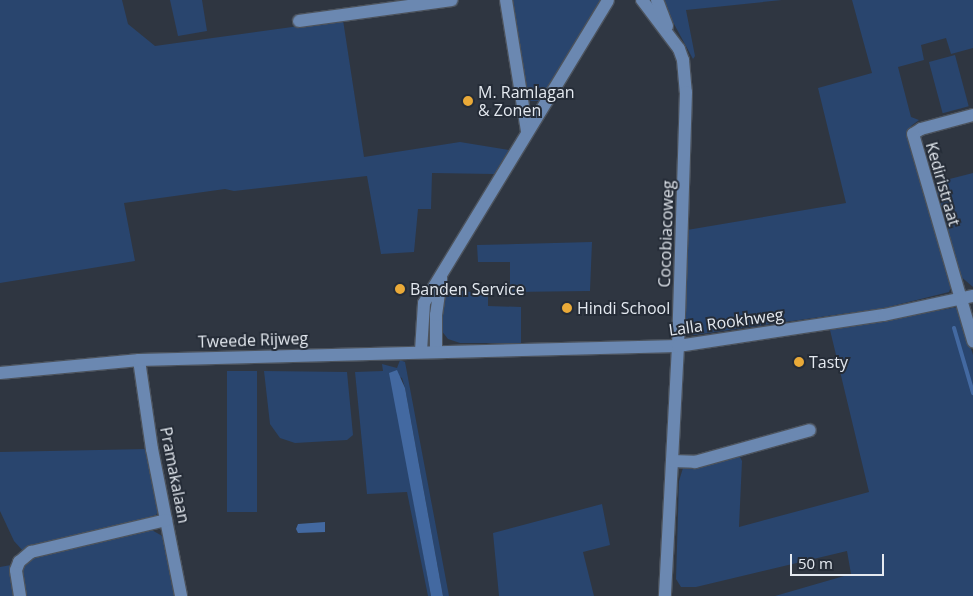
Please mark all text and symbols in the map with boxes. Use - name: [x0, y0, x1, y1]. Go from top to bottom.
- place label: M. Ramlagan & Zonen: [478, 82, 575, 120]
- marker: M. Ramlagan & Zonen: [462, 95, 474, 107]
- street label: Kediristraat: [922, 140, 964, 228]
- street label: Cocobiacoweg: [655, 180, 677, 288]
- place label: Banden Service: [410, 279, 525, 299]
- marker: Banden Service: [394, 283, 406, 295]
- place label: Hindi School: [577, 298, 670, 318]
- marker: Hindi School: [561, 302, 573, 314]
- street label: Lalla Rookhweg: [667, 304, 785, 340]
- street label: Tweede Rijweg: [198, 328, 308, 352]
- place label: Tasty: [809, 352, 848, 372]
- marker: Tasty: [793, 356, 805, 368]
- street label: Pramakalaan: [156, 425, 194, 525]
- scale bar: [793, 544, 887, 576]
- text: 50 m: [798, 553, 833, 573]

